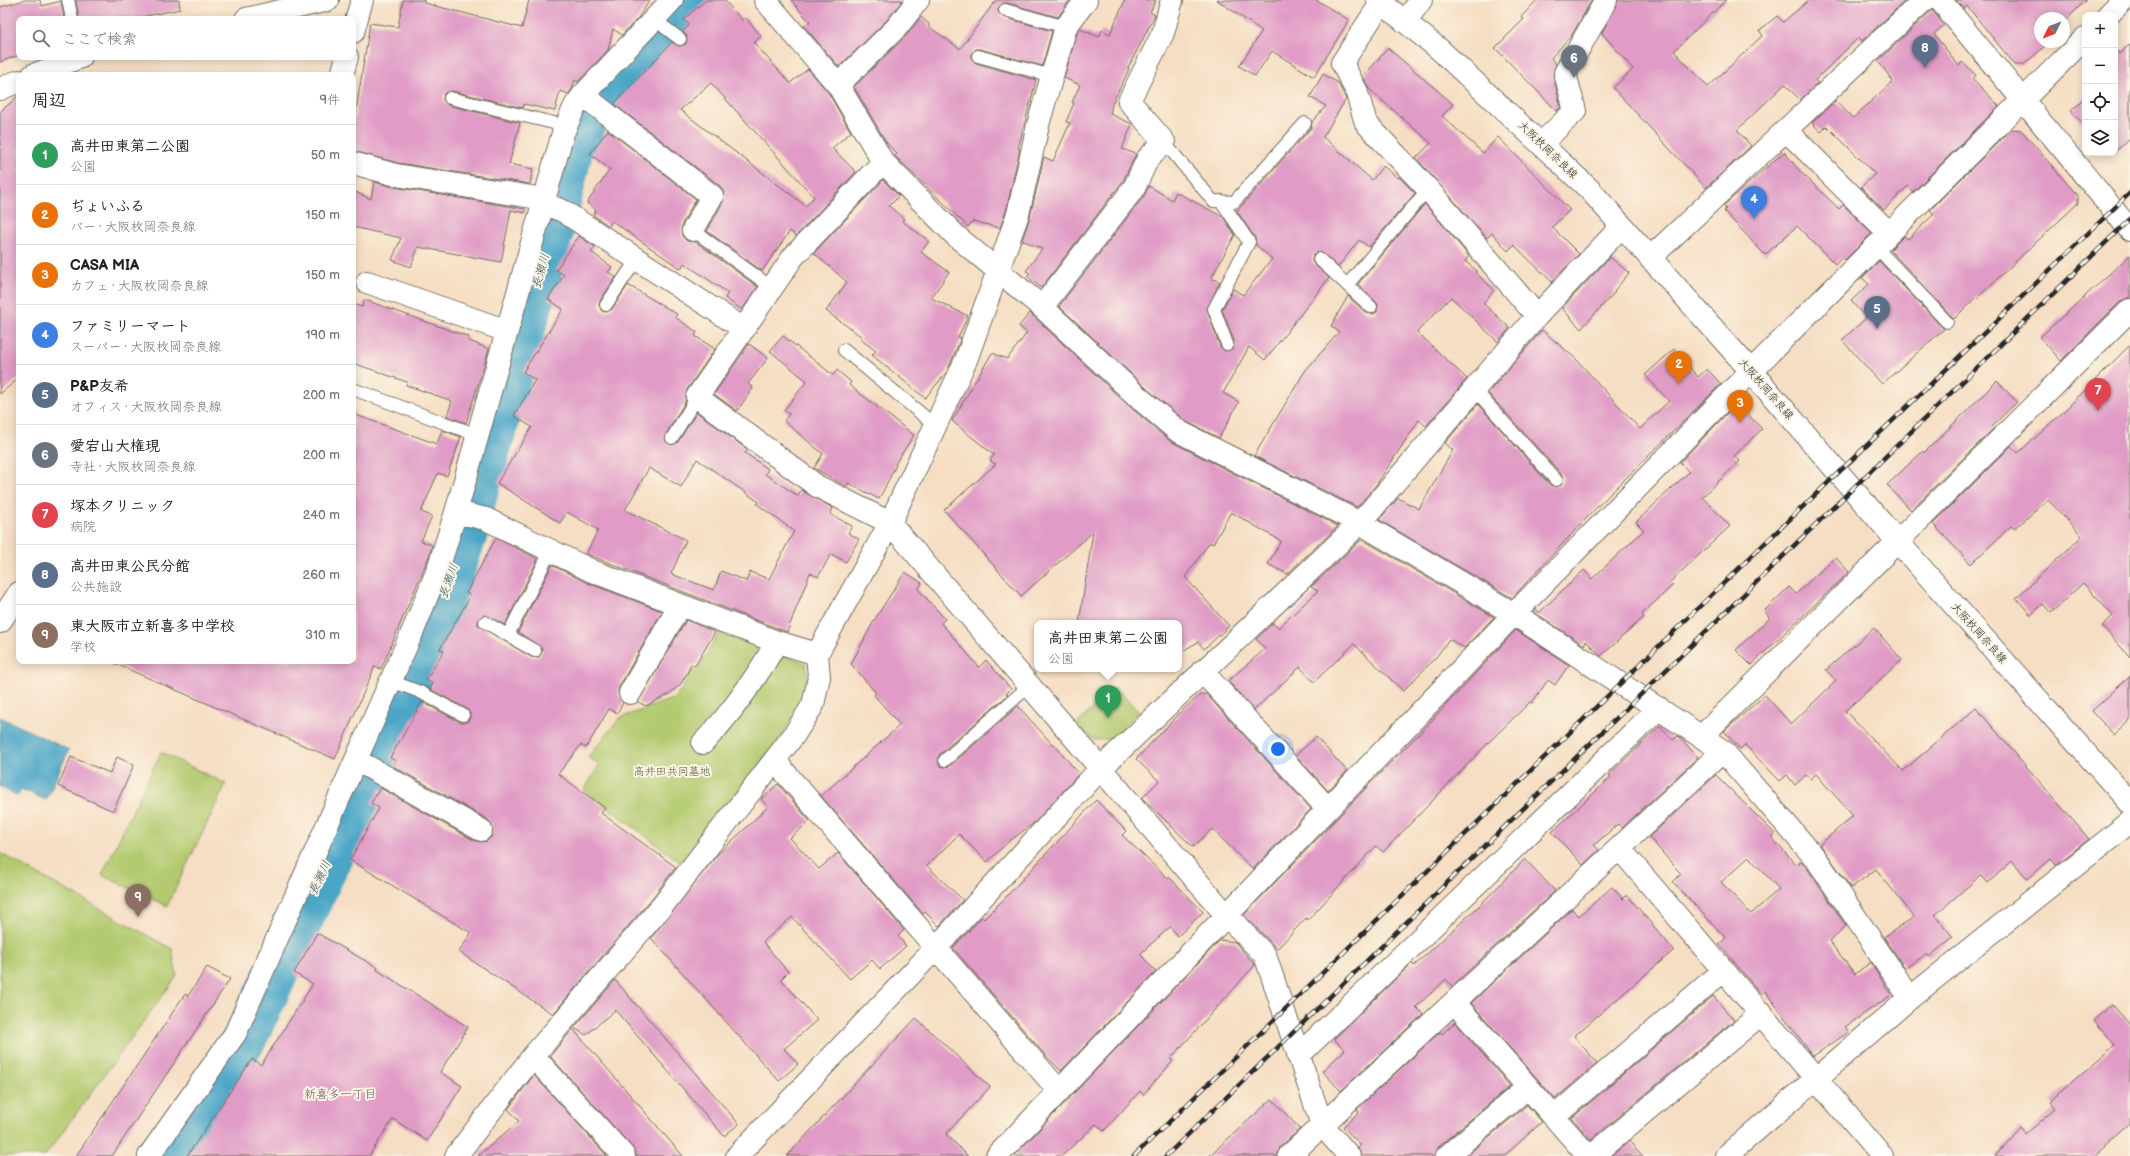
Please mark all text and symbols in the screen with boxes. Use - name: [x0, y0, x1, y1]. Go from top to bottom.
- north arrow: [2034, 12, 2070, 48]
- map controls: [2082, 12, 2118, 156]
- button: +: [2082, 12, 2118, 48]
- search box: [16, 16, 356, 60]
- icon: search: [30, 27, 52, 49]
- text: ここで検索: [62, 30, 137, 49]
- pin: 8: [1912, 35, 1938, 68]
- pin: 6: [1561, 45, 1587, 78]
- button: −: [2082, 48, 2118, 84]
- button: locate: [2082, 84, 2118, 120]
- text: 周辺: [32, 91, 66, 111]
- text: 9件: [319, 92, 340, 108]
- street label: 大阪枚岡奈良線: [1516, 119, 1580, 181]
- button: layers: [2082, 120, 2118, 156]
- text: 高井田東第二公園: [70, 137, 190, 156]
- text: 1: [42, 147, 48, 163]
- text: 50 m: [311, 147, 340, 163]
- text: 公園: [70, 159, 96, 175]
- pin: 4: [1741, 186, 1767, 219]
- text: ぢょいふる: [70, 197, 145, 216]
- text: 2: [41, 207, 49, 223]
- text: 150 m: [306, 207, 340, 223]
- text: バー · 大阪枚岡奈良線: [70, 219, 195, 235]
- water label: 長瀬川: [529, 252, 553, 290]
- text: CASA MIA: [70, 256, 139, 275]
- text: 3: [41, 267, 49, 283]
- text: 150 m: [306, 267, 340, 283]
- text: カフェ · 大阪枚岡奈良線: [70, 278, 208, 294]
- pin: 5: [1864, 296, 1890, 329]
- text: ファミリーマート: [70, 317, 191, 336]
- text: 4: [41, 327, 49, 343]
- text: 190 m: [306, 327, 340, 343]
- text: スーパー · 大阪枚岡奈良線: [70, 339, 221, 355]
- pin: 2: [1666, 351, 1692, 384]
- street label: 大阪枚岡奈良線: [1736, 356, 1796, 422]
- text: P&P友希: [70, 377, 129, 396]
- pin: 7: [2085, 378, 2111, 411]
- text: 5: [41, 387, 49, 403]
- text: 200 m: [303, 387, 340, 403]
- pin: 3: [1727, 390, 1753, 423]
- text: オフィス · 大阪枚岡奈良線: [70, 399, 221, 415]
- text: 愛宕山大権現: [70, 437, 160, 456]
- text: 6: [41, 447, 49, 463]
- text: 200 m: [303, 447, 340, 463]
- text: 寺社 · 大阪枚岡奈良線: [70, 459, 195, 475]
- text: 塚本クリニック: [70, 497, 175, 516]
- text: 7: [41, 507, 49, 523]
- text: 240 m: [303, 507, 340, 523]
- text: 病院: [70, 519, 96, 535]
- text: 高井田東公民分館: [70, 557, 190, 576]
- water label: 長瀬川: [436, 562, 462, 600]
- text: 8: [41, 567, 49, 583]
- text: 260 m: [302, 567, 340, 583]
- text: 公共施設: [70, 579, 122, 595]
- street label: 大阪枚岡奈良線: [1948, 600, 2010, 666]
- text: 東大阪市立新喜多中学校: [70, 617, 235, 636]
- popup: [1034, 620, 1182, 672]
- text: 9: [41, 627, 49, 643]
- text: 310 m: [305, 627, 340, 643]
- text: 高井田東第二公園: [1048, 629, 1168, 648]
- text: 学校: [70, 639, 96, 655]
- text: 公園: [1048, 651, 1074, 667]
- pin: 1: [1095, 685, 1121, 718]
- your location: [1268, 739, 1288, 759]
- park label: 高井田共同墓地: [634, 765, 711, 778]
- water label: 長瀬川: [306, 859, 334, 897]
- pin: 9: [125, 884, 151, 917]
- district label: 新喜多一丁目: [304, 1087, 376, 1102]

